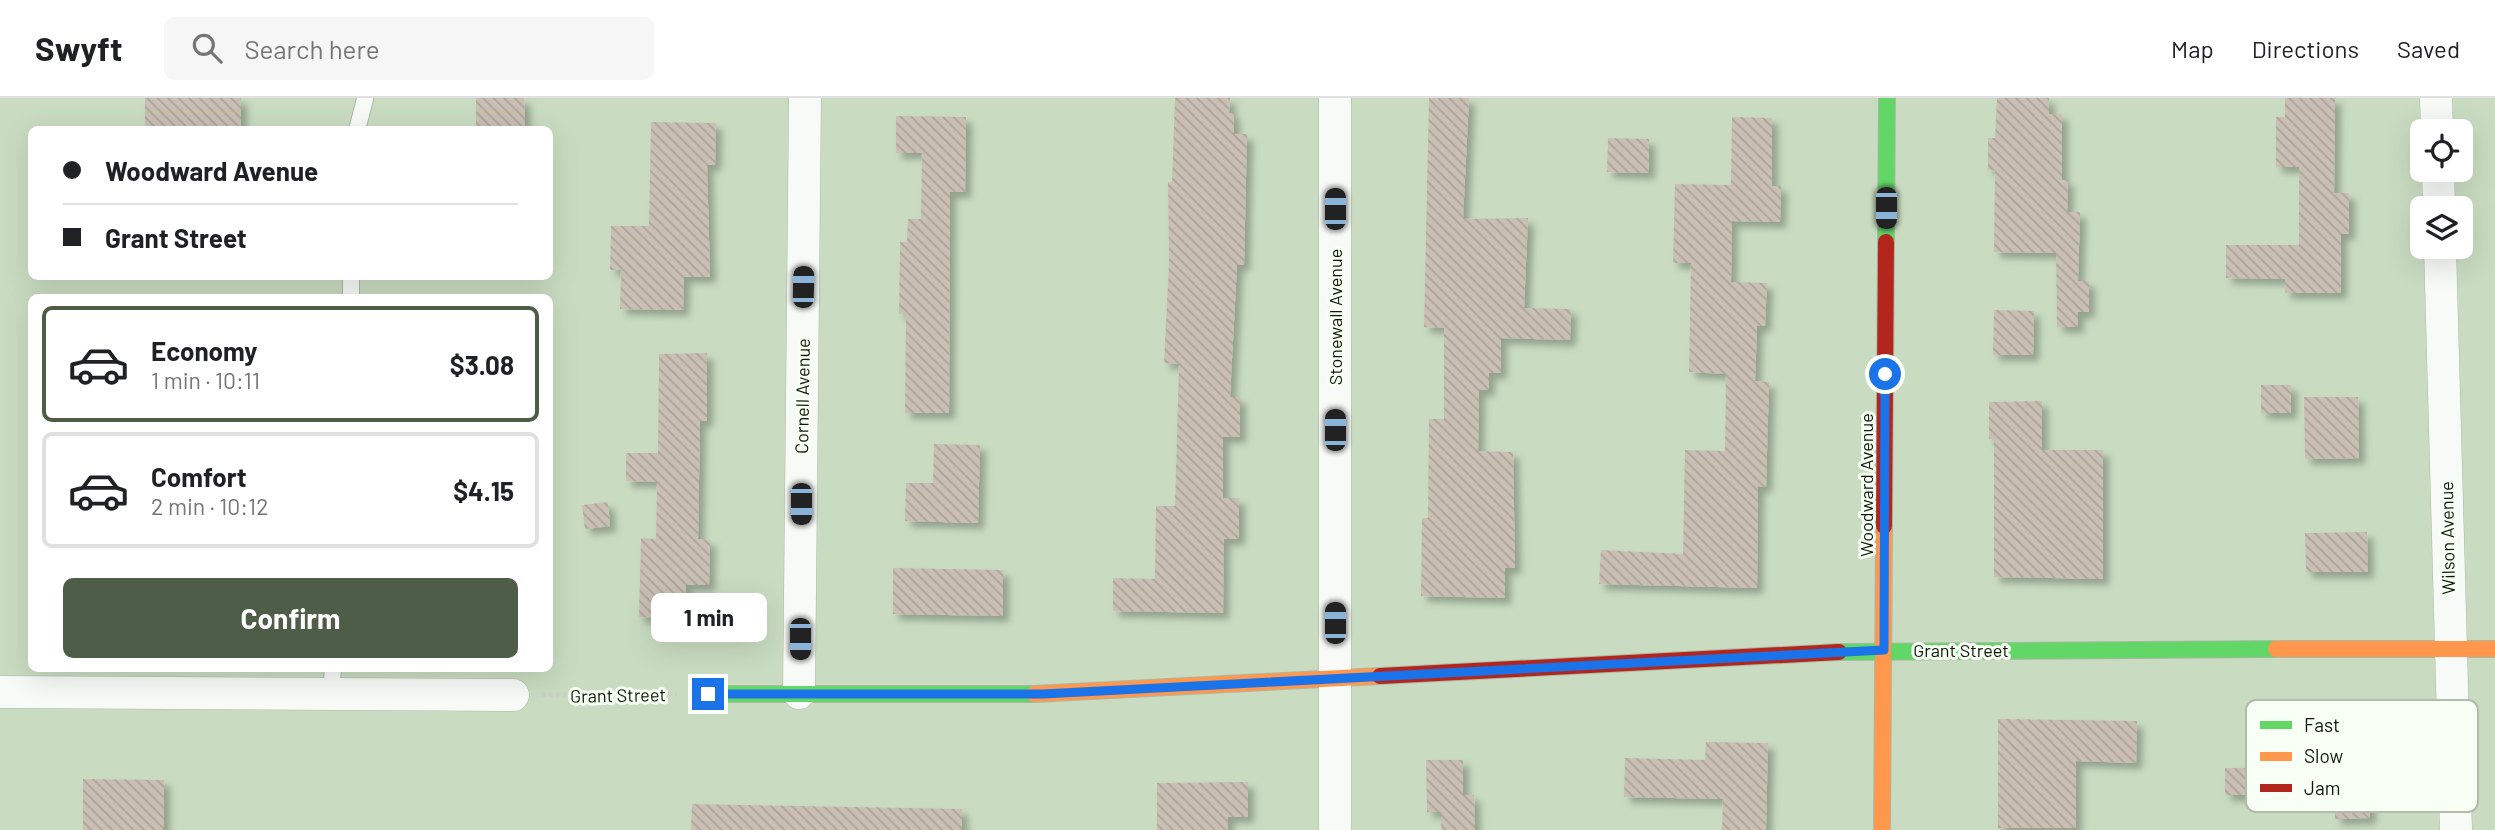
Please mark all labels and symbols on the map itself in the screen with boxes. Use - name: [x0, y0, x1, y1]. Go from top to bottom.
- car: [1876, 187, 1897, 229]
- car: [1325, 188, 1346, 230]
- street label: Stonewall Avenue: [1324, 249, 1346, 385]
- car: [793, 266, 814, 308]
- street label: Cornell Avenue: [790, 338, 814, 454]
- route start: [1869, 358, 1901, 390]
- car: [1325, 409, 1346, 451]
- street label: Woodward Avenue: [1855, 413, 1877, 557]
- street label: Wilson Avenue: [2435, 481, 2459, 595]
- car: [791, 483, 812, 525]
- callout: 1 min: [650, 592, 766, 642]
- car: [1325, 602, 1346, 644]
- car: [790, 618, 811, 660]
- street label: Grant Street: [1913, 639, 2009, 661]
- route end: [692, 678, 724, 710]
- street label: Grant Street: [570, 683, 666, 707]
- legend: [2246, 700, 2478, 812]
- text: Fast: [2304, 713, 2340, 736]
- text: Slow: [2304, 744, 2343, 767]
- text: Jam: [2304, 776, 2340, 799]

